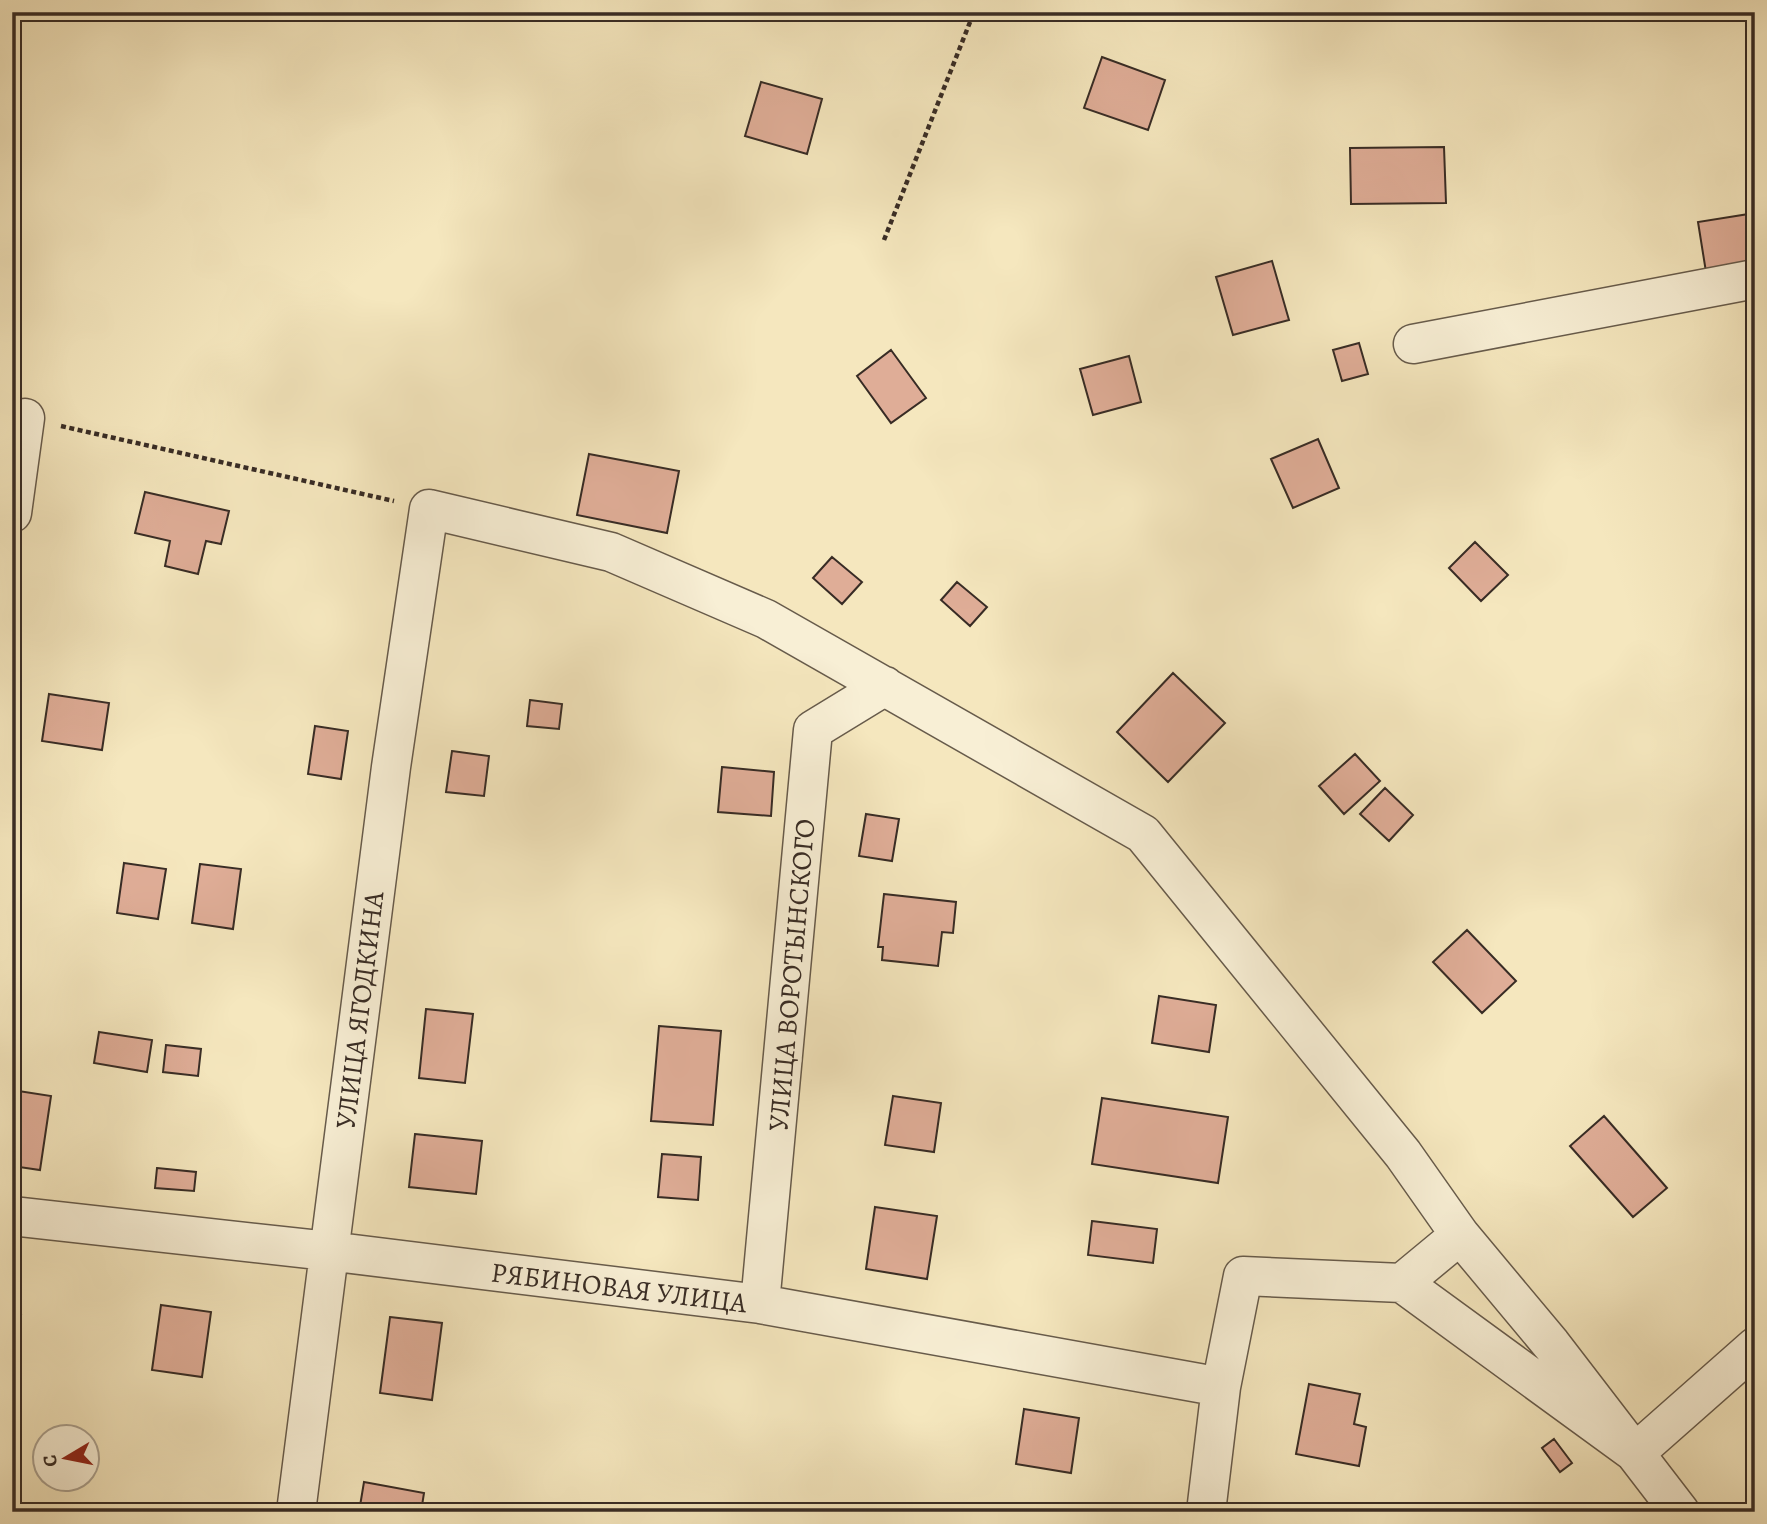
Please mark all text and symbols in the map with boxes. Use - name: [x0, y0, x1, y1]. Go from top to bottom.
- street label: УЛИЦА ВОРОТЫНСКОГО: [759, 817, 825, 1133]
- street label: УЛИЦА ЯГОДКИНА: [327, 889, 393, 1131]
- street label: РЯБИНОВАЯ УЛИЦА: [489, 1253, 750, 1323]
- north arrow: [32, 1422, 102, 1492]
- text: С: [36, 1453, 64, 1469]

